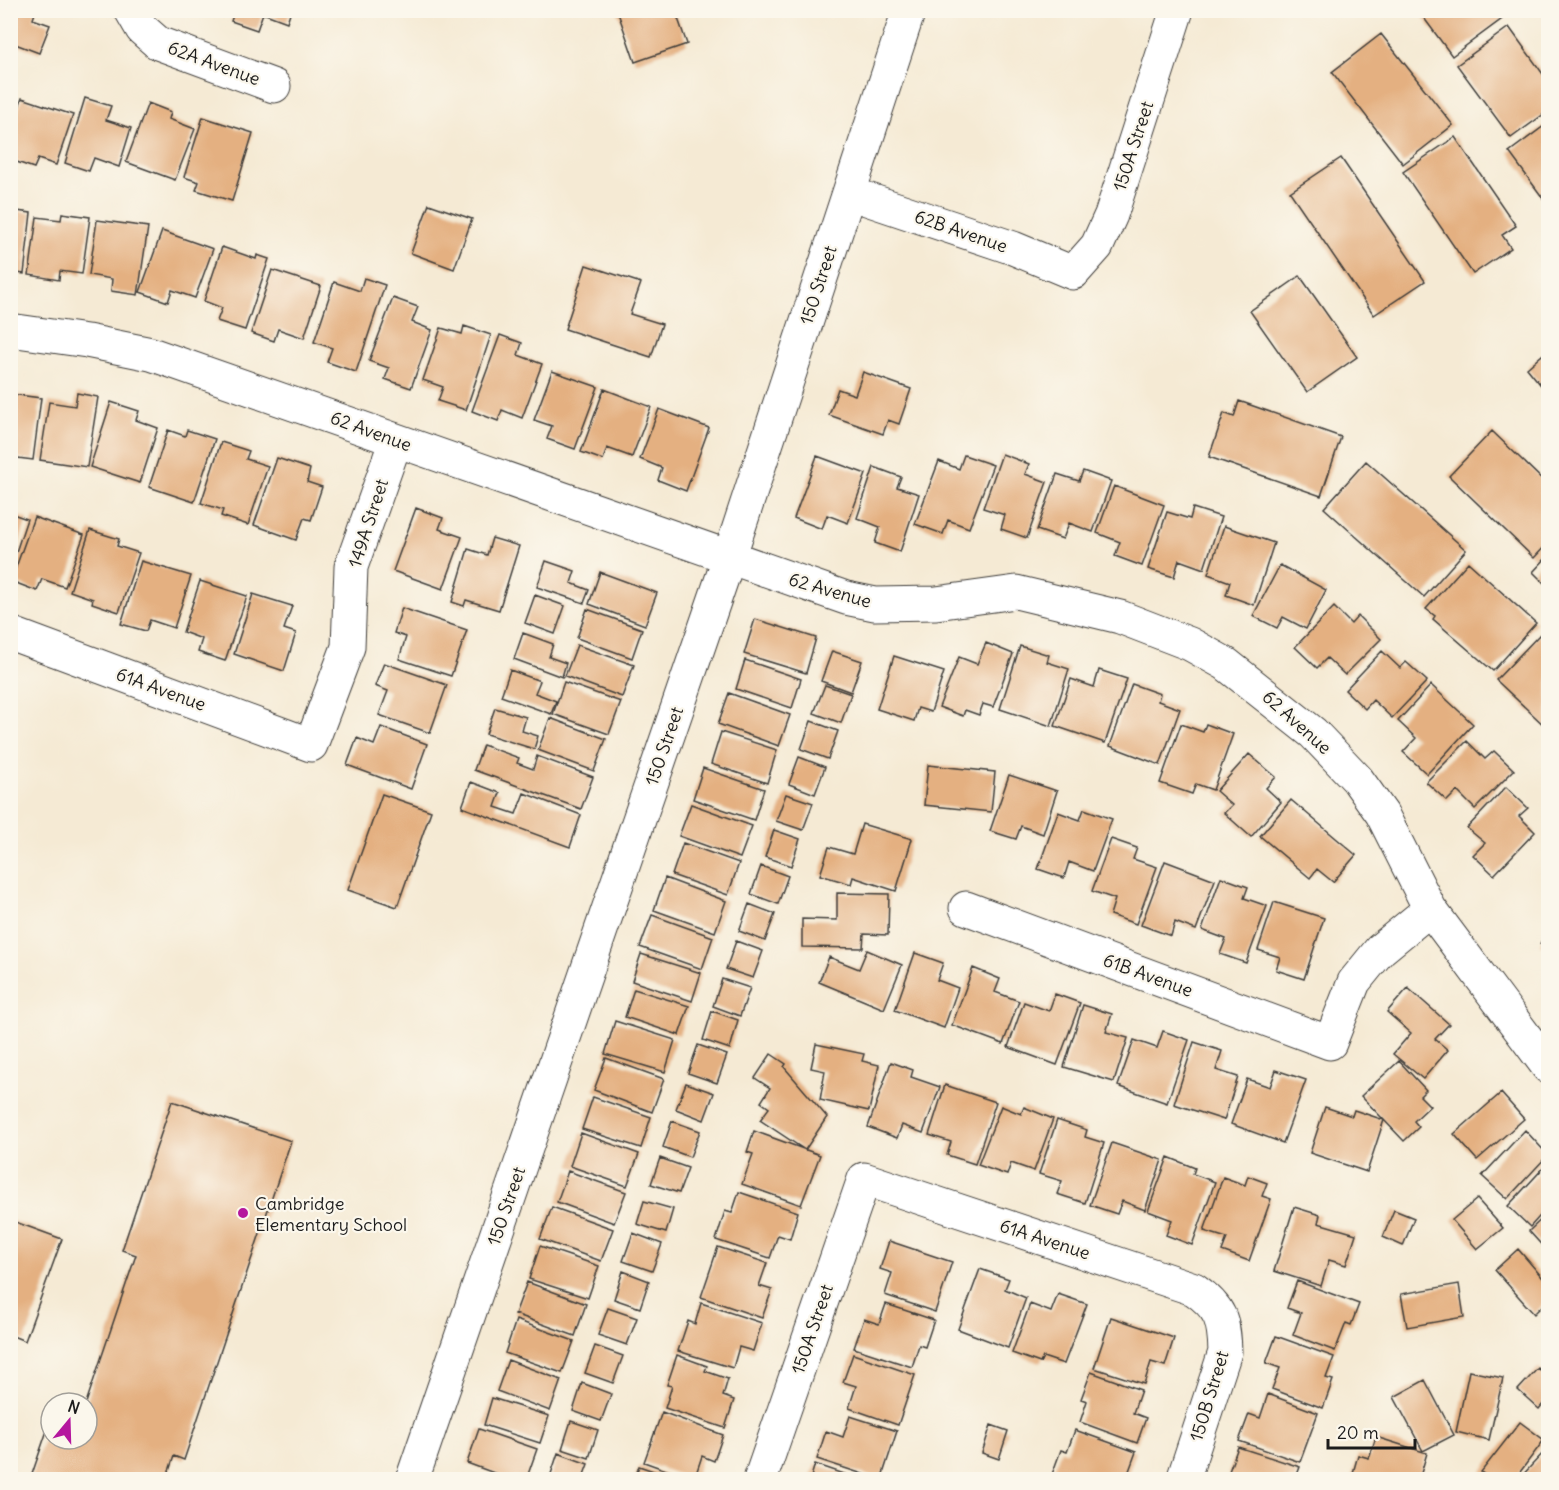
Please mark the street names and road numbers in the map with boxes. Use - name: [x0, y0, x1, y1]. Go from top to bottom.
- street label: 62A Avenue: [165, 36, 263, 90]
- street label: 150A Street: [1108, 98, 1158, 194]
- street label: 62B Avenue: [912, 204, 1010, 258]
- street label: 150 Street: [794, 243, 842, 327]
- street label: 62 Avenue: [327, 406, 415, 456]
- street label: 149A Street: [343, 476, 393, 570]
- street label: 62 Avenue: [786, 567, 874, 613]
- street label: 61A Avenue: [113, 662, 209, 716]
- street label: 62 Avenue: [1258, 685, 1336, 759]
- street label: 150 Street: [640, 704, 688, 788]
- street label: 61B Avenue: [1100, 948, 1196, 1002]
- street label: 150 Street: [482, 1164, 530, 1248]
- street label: 61A Avenue: [997, 1214, 1093, 1264]
- street label: 150A Street: [786, 1281, 838, 1377]
- street label: 150B Street: [1184, 1348, 1234, 1444]

